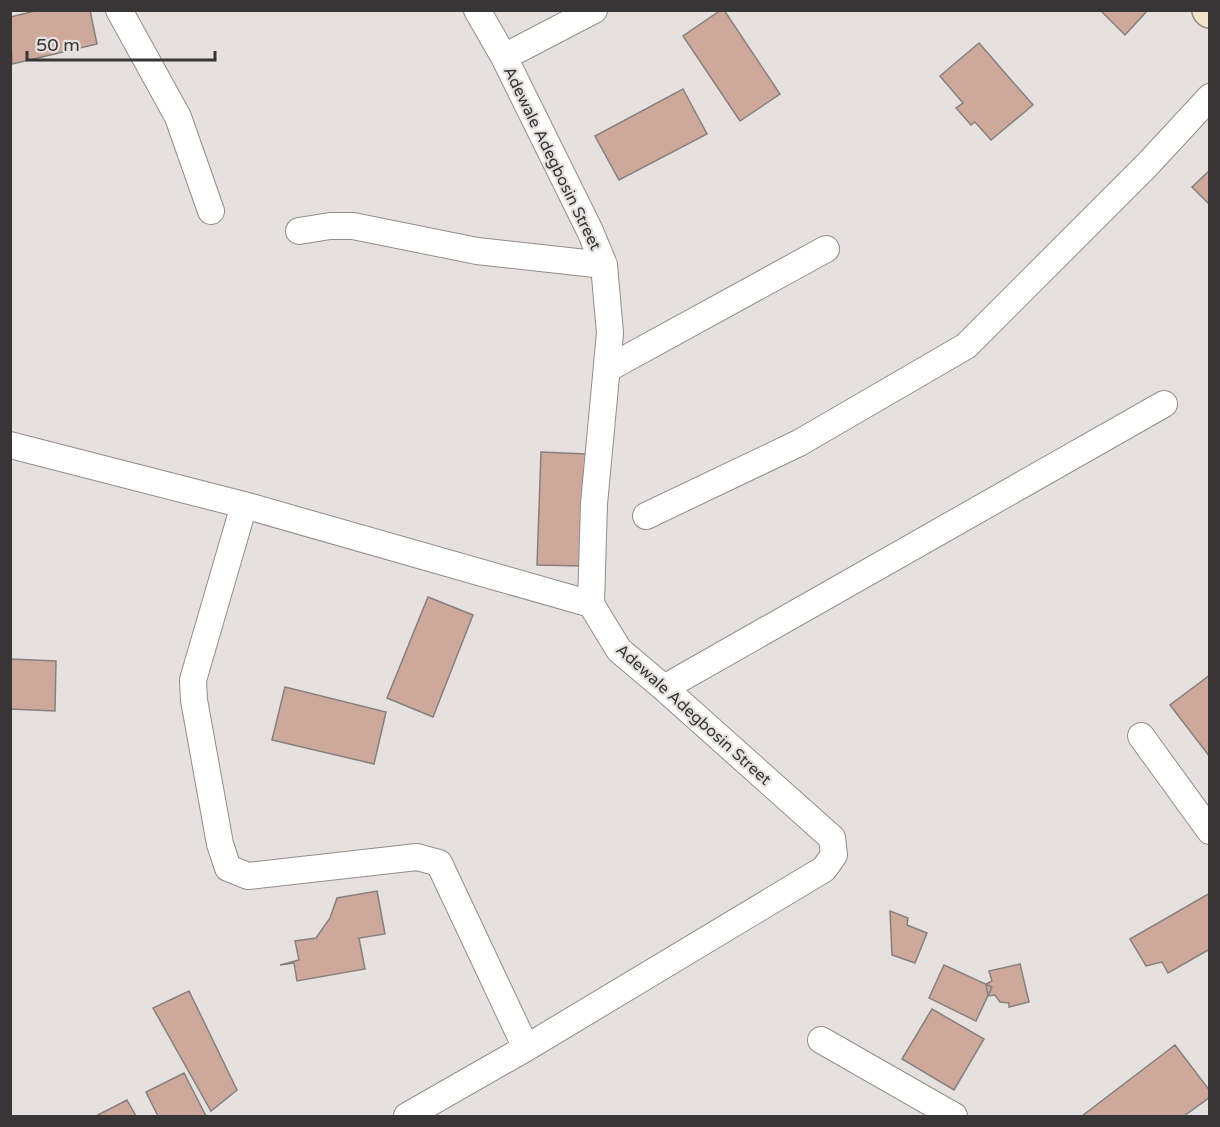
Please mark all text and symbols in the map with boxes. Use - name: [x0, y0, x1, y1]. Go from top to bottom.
- scale bar: [27, 24, 214, 62]
- text: 50 m: [36, 34, 80, 56]
- street label: Adewale Adegbosin Street: [499, 63, 605, 253]
- street label: Adewale Adegbosin Street: [612, 640, 775, 790]

